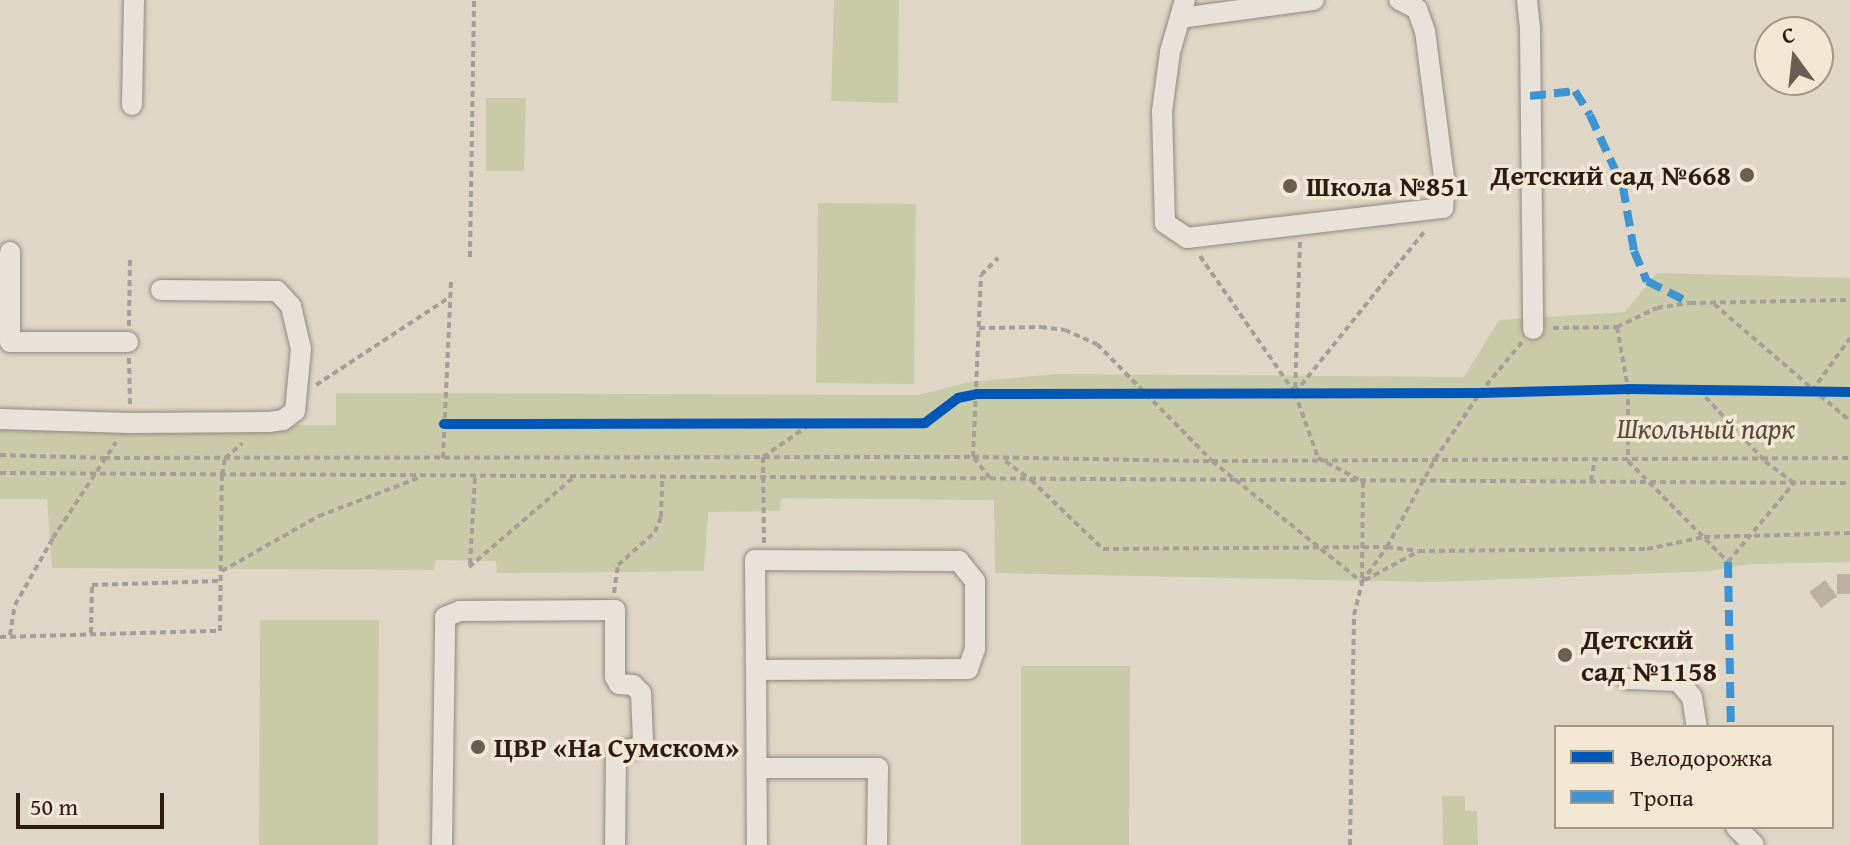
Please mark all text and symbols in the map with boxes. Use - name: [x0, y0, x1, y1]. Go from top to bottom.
- north arrow: [1754, 16, 1834, 96]
- text: С: [1778, 18, 1798, 52]
- place label: Детский сад №668: [1491, 158, 1731, 192]
- marker: Детский сад №668: [1738, 166, 1756, 184]
- place label: Школа №851: [1306, 169, 1469, 203]
- marker: Школа №851: [1281, 177, 1299, 195]
- park label: Школьный парк: [1617, 411, 1795, 445]
- place label: Детский сад №1158: [1581, 622, 1717, 688]
- marker: Детский сад №1158: [1556, 646, 1574, 664]
- legend: [1554, 725, 1834, 829]
- place label: ЦВР «На Сумском»: [494, 730, 739, 764]
- marker: ЦВР «На Сумском»: [469, 738, 487, 756]
- text: Велодорожка: [1630, 740, 1772, 775]
- scale bar: [20, 777, 168, 827]
- text: Тропа: [1630, 780, 1694, 815]
- text: 50 m: [30, 789, 78, 824]

